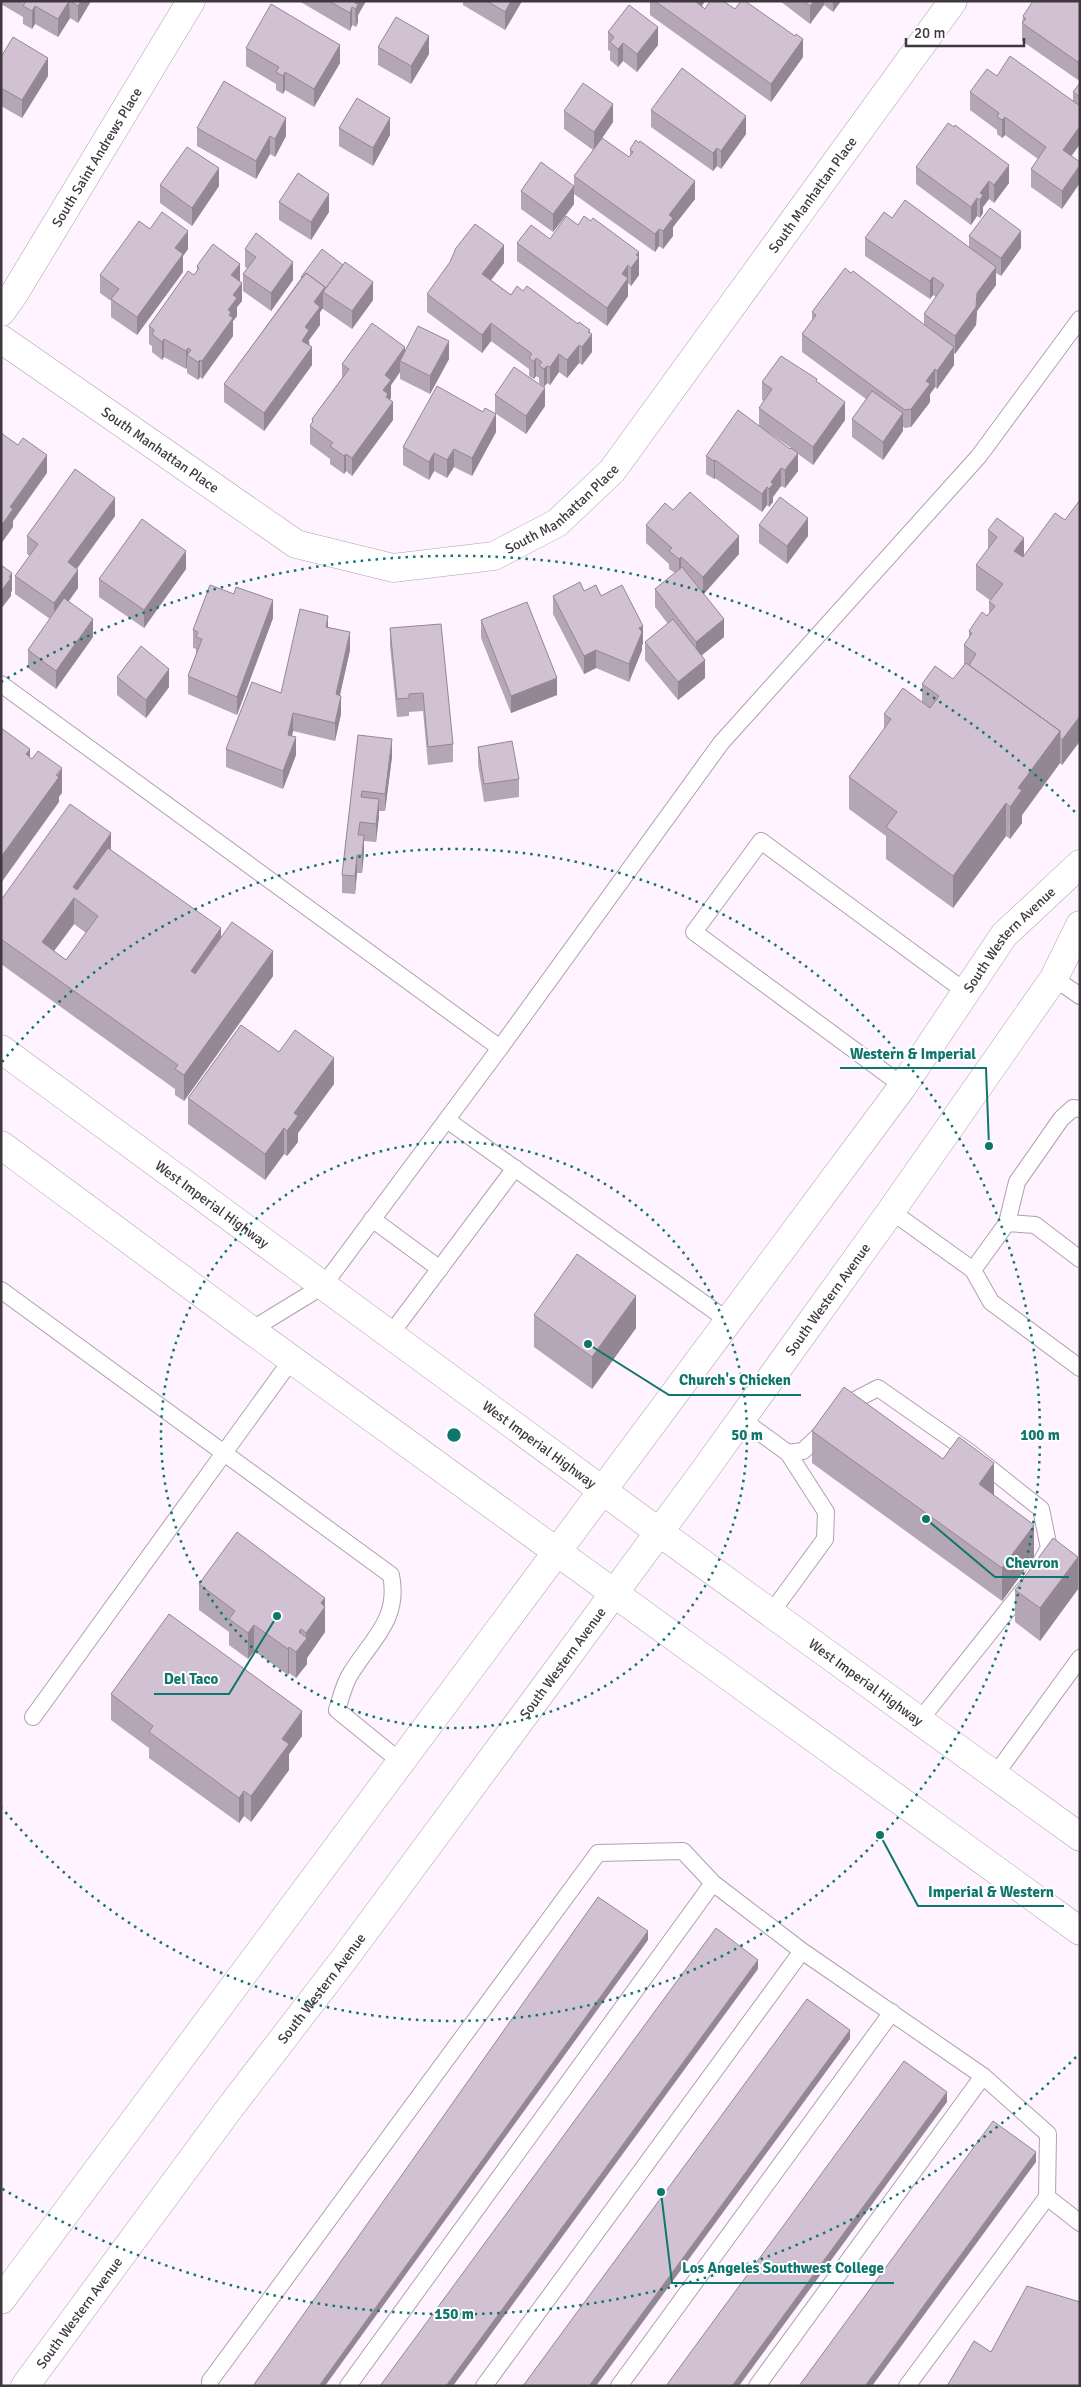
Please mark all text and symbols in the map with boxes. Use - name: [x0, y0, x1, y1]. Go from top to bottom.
- scale bar: [906, 15, 1024, 47]
- text: 20 m: [914, 24, 945, 42]
- street label: South Saint Andrews Place: [48, 84, 145, 230]
- street label: South Manhattan Place: [765, 133, 860, 256]
- street label: South Manhattan Place: [98, 403, 222, 496]
- street label: South Manhattan Place: [502, 461, 622, 557]
- street label: South Western Avenue: [960, 883, 1059, 996]
- callout: Western & Imperial: [840, 1038, 986, 1068]
- text: Western & Imperial: [850, 1045, 976, 1063]
- street label: West Imperial Highway: [152, 1157, 273, 1252]
- street label: South Western Avenue: [781, 1240, 874, 1359]
- callout: Church's Chicken: [669, 1365, 801, 1395]
- text: Church's Chicken: [679, 1371, 791, 1389]
- street label: West Imperial Highway: [479, 1397, 600, 1492]
- centre of rings: [445, 1426, 463, 1444]
- text: 50 m: [731, 1426, 763, 1444]
- text: 100 m: [1020, 1426, 1060, 1444]
- callout: Chevron: [995, 1547, 1069, 1577]
- text: Chevron: [1005, 1554, 1059, 1572]
- street label: South Western Avenue: [516, 1604, 609, 1722]
- street label: West Imperial Highway: [806, 1635, 927, 1729]
- callout: Del Taco: [154, 1664, 229, 1694]
- text: Del Taco: [164, 1670, 218, 1688]
- callout: Imperial & Western: [918, 1876, 1064, 1906]
- text: Imperial & Western: [928, 1883, 1054, 1901]
- street label: South Western Avenue: [274, 1930, 369, 2047]
- callout: Los Angeles Southwest College: [672, 2253, 894, 2283]
- street label: South Western Avenue: [32, 2254, 126, 2372]
- text: Los Angeles Southwest College: [682, 2259, 884, 2277]
- text: 150 m: [434, 2305, 474, 2323]

